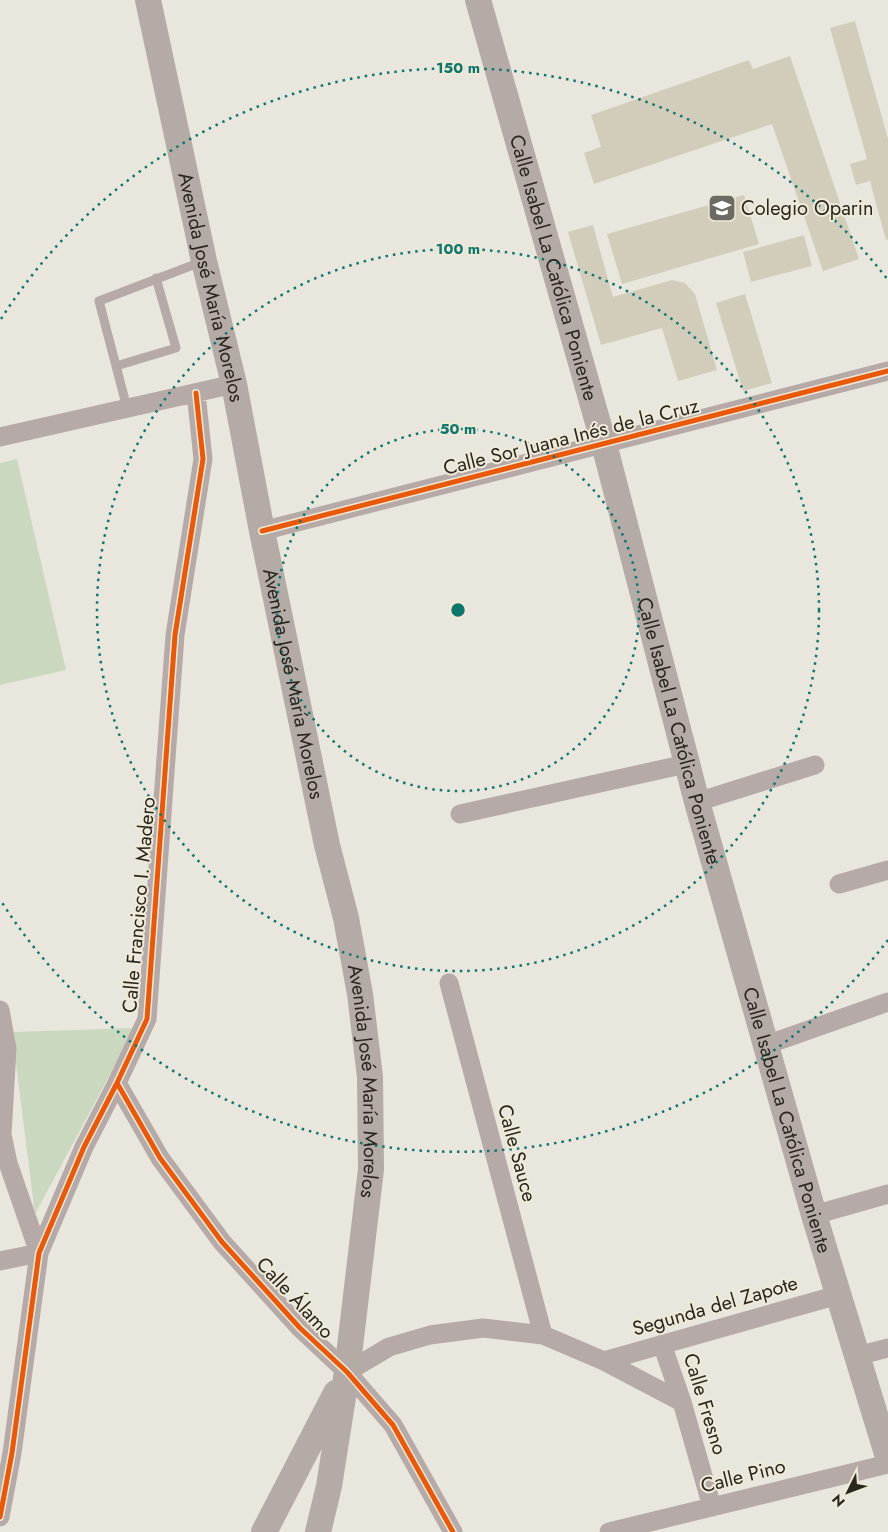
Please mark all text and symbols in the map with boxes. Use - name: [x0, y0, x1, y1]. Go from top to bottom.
- text: 150 m: [436, 57, 480, 79]
- street label: Calle Isabel La Católica Poniente: [502, 131, 605, 404]
- street label: Avenida José María Morelos: [171, 170, 252, 404]
- school or university icon: Colegio Oparin: [707, 193, 737, 223]
- place label: Colegio Oparin: [741, 194, 873, 223]
- text: 100 m: [436, 238, 480, 260]
- street label: Calle Sor Juana Inés de la Cruz: [440, 391, 702, 483]
- text: 50 m: [440, 418, 476, 440]
- street label: Avenida José María Morelos: [256, 566, 332, 802]
- street label: Calle Isabel La Católica Poniente: [630, 594, 728, 868]
- centre of rings: [449, 601, 467, 619]
- street label: Calle Francisco I. Madero: [115, 796, 163, 1014]
- street label: Avenida José María Morelos: [340, 962, 386, 1200]
- street label: Calle Isabel La Católica Poniente: [736, 984, 839, 1257]
- street label: Calle Sauce: [490, 1101, 544, 1205]
- street label: Calle Álamo: [249, 1251, 341, 1346]
- street label: Segunda del Zapote: [629, 1269, 801, 1343]
- street label: Calle Fresno: [676, 1350, 734, 1458]
- street label: Calle Pino: [698, 1451, 788, 1501]
- north arrow: [823, 1467, 873, 1517]
- text: N: [827, 1490, 849, 1512]

